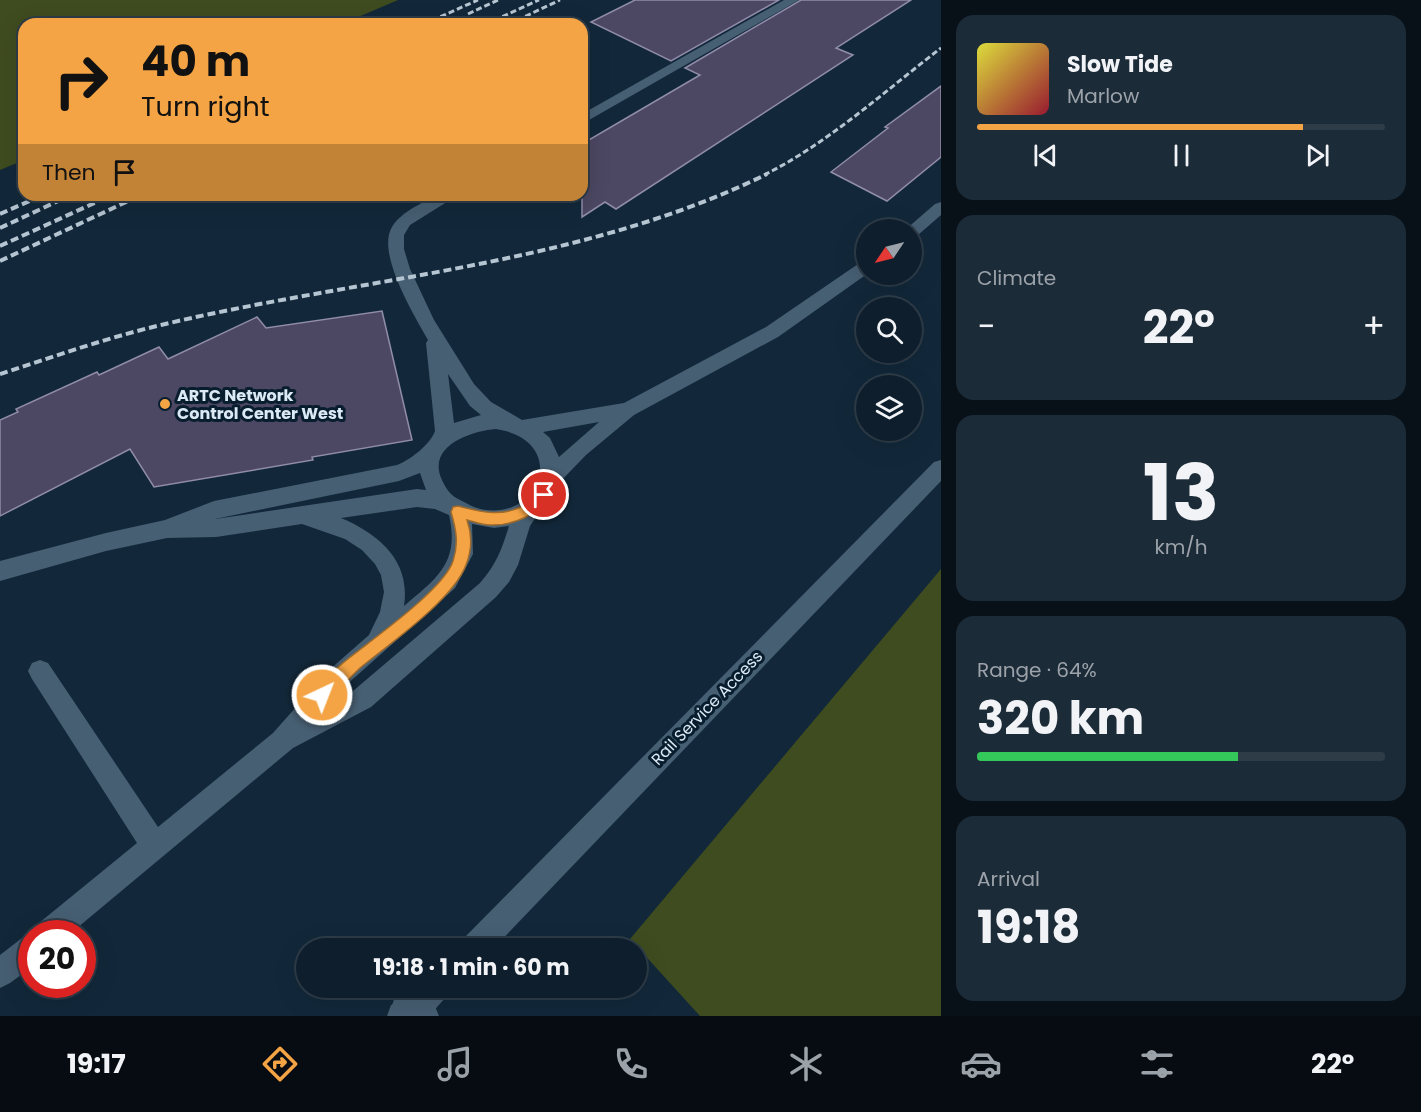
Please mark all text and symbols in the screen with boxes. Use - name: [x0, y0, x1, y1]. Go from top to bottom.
- text: 40 m: [141, 32, 250, 91]
- icon: right: [42, 42, 120, 120]
- text: Slow Tide: [1067, 49, 1173, 80]
- text: Marlow: [1067, 82, 1139, 110]
- text: Turn right: [141, 88, 270, 125]
- icon: previous: [1029, 139, 1062, 172]
- icon: pause: [1165, 139, 1198, 172]
- icon: next: [1301, 139, 1334, 172]
- icon: arrive: [108, 156, 141, 189]
- text: Then: [42, 157, 96, 188]
- north arrow: [856, 219, 922, 285]
- map controls: [856, 219, 922, 441]
- text: Climate: [977, 264, 1056, 292]
- text: 22°: [1143, 296, 1215, 359]
- button: search: [856, 297, 922, 363]
- text: −: [977, 303, 995, 350]
- text: +: [1362, 303, 1385, 350]
- button: layers: [856, 375, 922, 441]
- place label: ARTC Network Control Center West: [177, 384, 343, 425]
- marker: ARTC Network Control Center West: [158, 397, 172, 411]
- text: 13: [1143, 438, 1219, 547]
- pin: [518, 469, 569, 520]
- icon: arrive: [527, 478, 560, 511]
- text: km/h: [1154, 533, 1208, 561]
- street label: Rail Service Access: [646, 645, 768, 771]
- text: Range · 64%: [977, 656, 1097, 684]
- position arrow: [290, 663, 354, 727]
- text: 320 km: [977, 687, 1144, 750]
- text: Arrival: [977, 865, 1040, 893]
- text: 19:18: [977, 896, 1080, 959]
- speed limit sign: 20: [18, 920, 96, 998]
- text: 19:18 · 1 min · 60 m: [373, 952, 570, 983]
- icon: directions: [259, 1043, 301, 1085]
- icon: music: [434, 1043, 476, 1085]
- icon: phone: [610, 1043, 652, 1085]
- icon: climate: [785, 1043, 827, 1085]
- icon: car: [960, 1043, 1002, 1085]
- icon: filters: [1136, 1043, 1178, 1085]
- text: 19:17: [67, 1045, 126, 1082]
- text: 22°: [1311, 1045, 1354, 1082]

